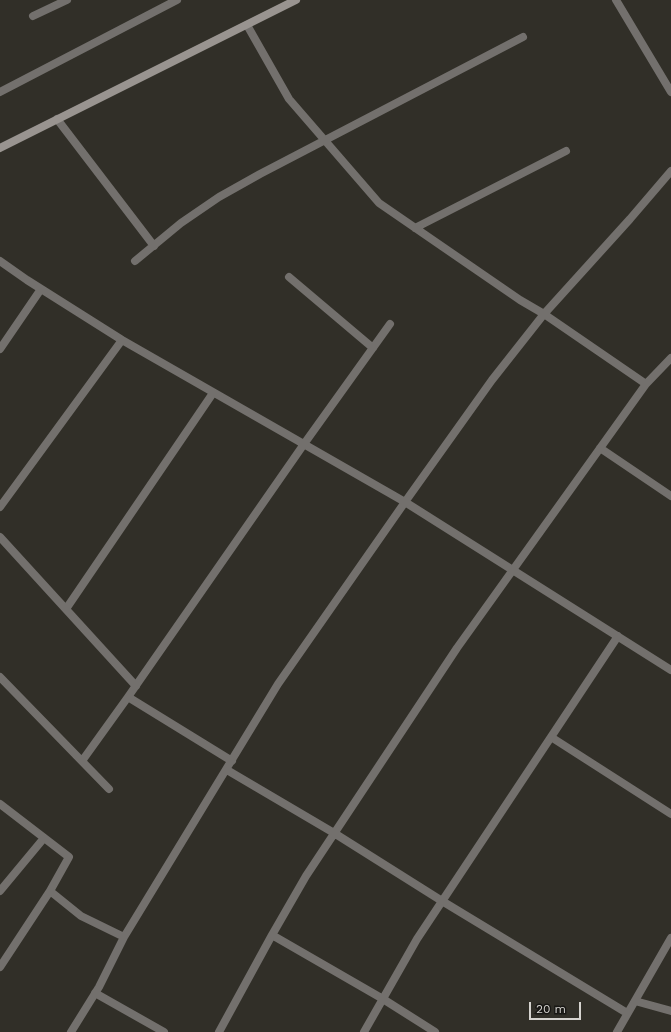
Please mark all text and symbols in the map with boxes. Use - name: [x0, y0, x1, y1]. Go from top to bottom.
- scale bar: [531, 994, 583, 1020]
- text: 20 m: [536, 1002, 566, 1016]

